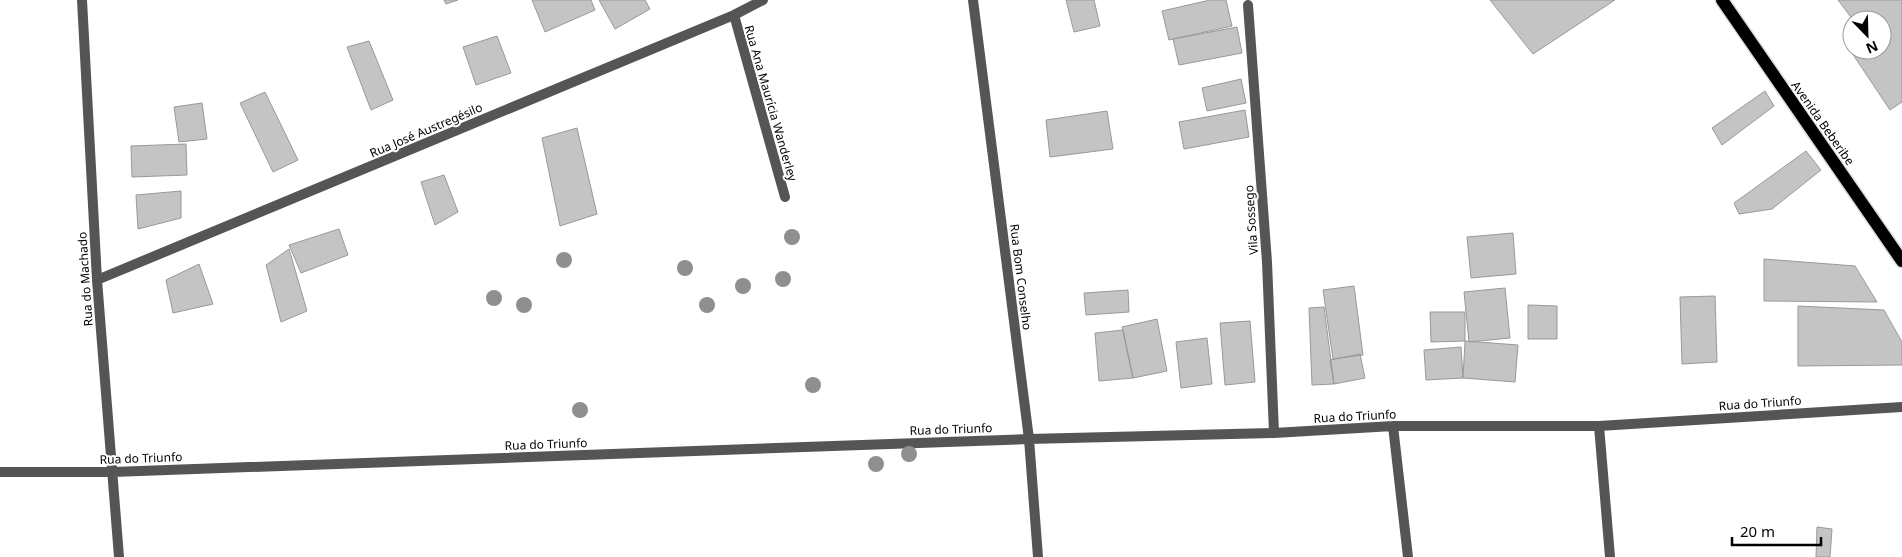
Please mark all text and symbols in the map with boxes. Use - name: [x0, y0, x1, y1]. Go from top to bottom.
- north arrow: [1842, 10, 1892, 60]
- street label: Rua Ana Maurícia Wanderley: [741, 23, 802, 184]
- text: N: [1863, 36, 1881, 58]
- street label: Avenida Beberibe: [1788, 77, 1859, 169]
- street label: Rua José Austregésilo: [367, 99, 485, 161]
- street label: Vila Sossego: [1240, 184, 1262, 256]
- street label: Rua Bom Conselho: [1006, 223, 1036, 331]
- street label: Rua do Machado: [73, 231, 97, 327]
- street label: Rua do Triunfo: [1718, 392, 1802, 414]
- street label: Rua do Triunfo: [1313, 405, 1397, 427]
- street label: Rua do Triunfo: [909, 419, 993, 439]
- street label: Rua do Triunfo: [504, 434, 588, 454]
- street label: Rua do Triunfo: [99, 448, 183, 468]
- scale bar: [1732, 514, 1821, 546]
- text: 20 m: [1740, 521, 1775, 541]

